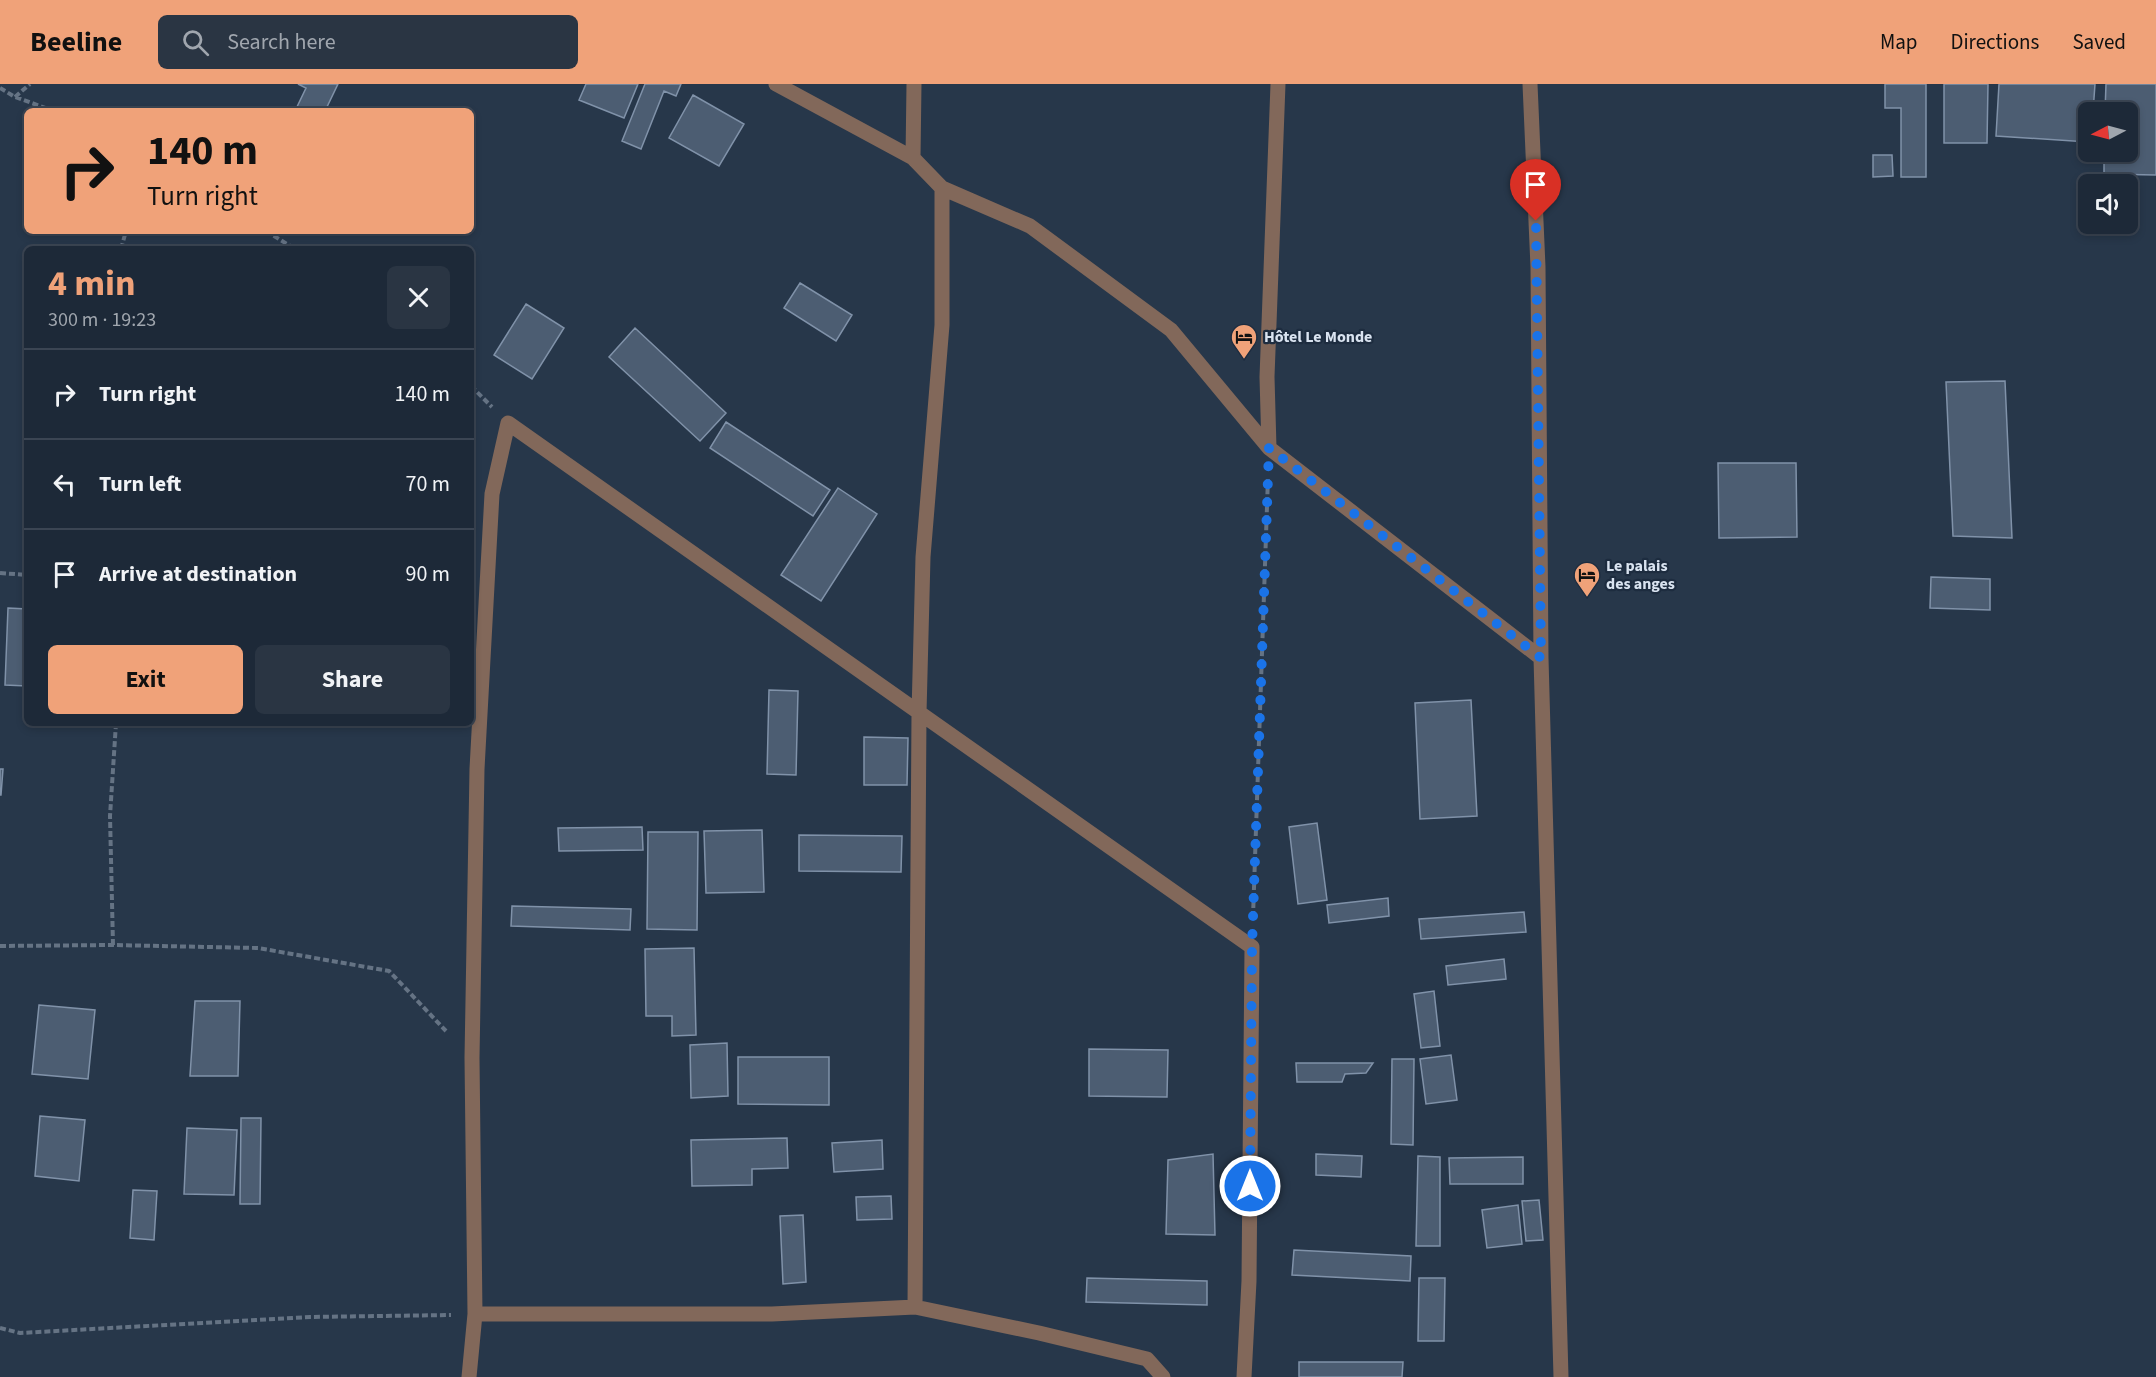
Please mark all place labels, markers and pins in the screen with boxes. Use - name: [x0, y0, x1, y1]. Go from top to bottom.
- pin: [1510, 159, 1561, 221]
- hotel icon: Hôtel Le Monde: [1229, 322, 1259, 360]
- place label: Hôtel Le Monde: [1264, 326, 1372, 348]
- place label: Le palais des anges: [1606, 555, 1675, 595]
- hotel icon: Le palais des anges: [1572, 560, 1602, 598]

